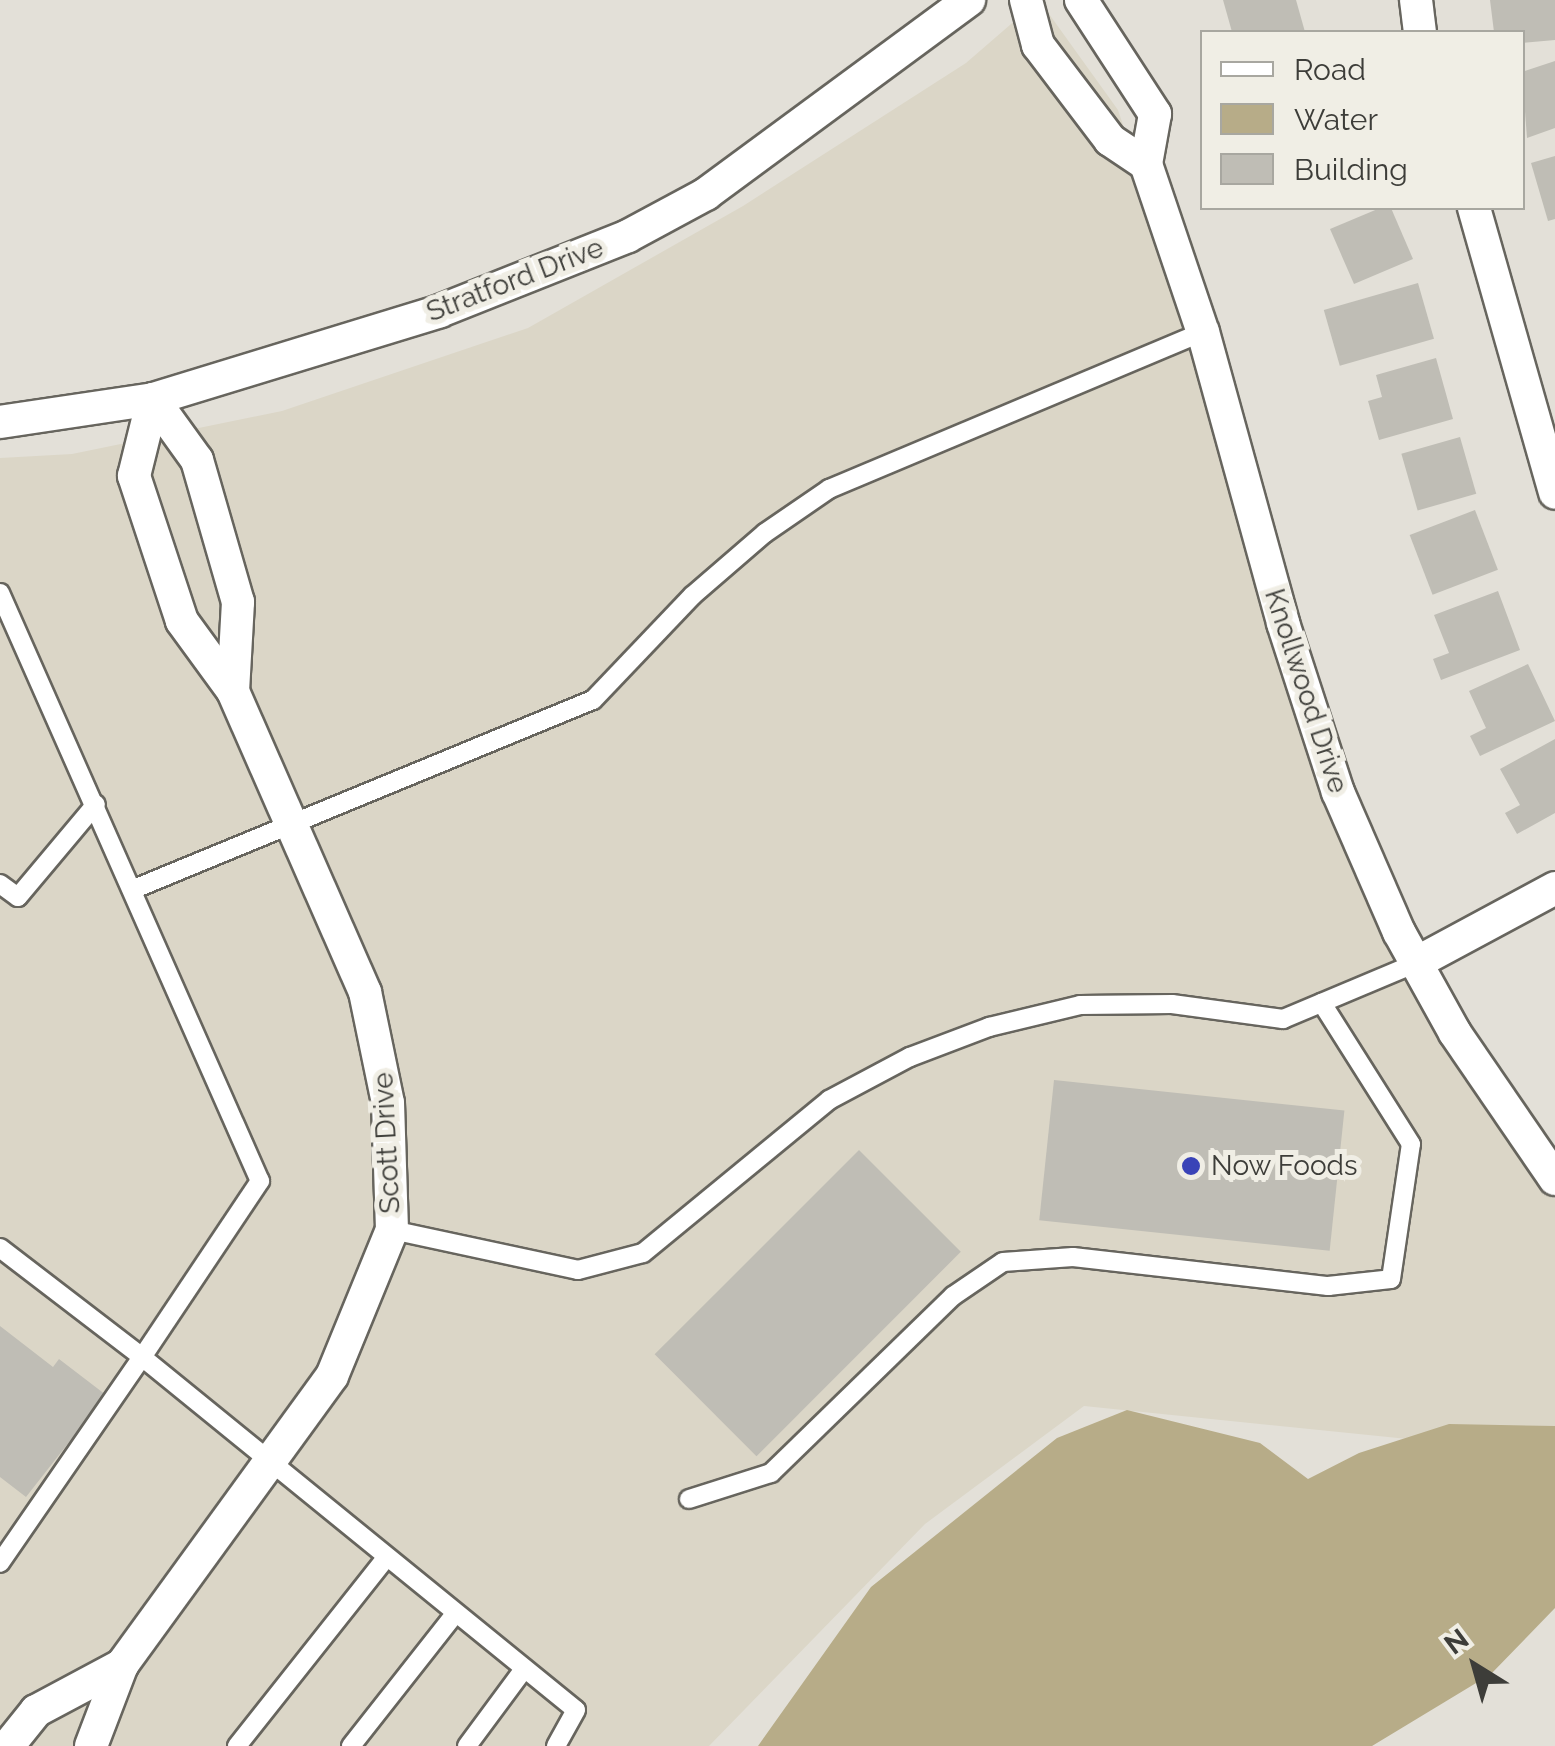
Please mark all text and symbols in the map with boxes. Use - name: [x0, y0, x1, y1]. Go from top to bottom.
- legend: [1200, 30, 1525, 210]
- text: Road: [1294, 52, 1366, 87]
- text: Water: [1294, 102, 1378, 137]
- text: Building: [1294, 152, 1408, 187]
- street label: Stratford Drive: [422, 231, 608, 329]
- street label: Knollwood Drive: [1257, 585, 1355, 797]
- street label: Scott Drive: [367, 1072, 407, 1214]
- place label: Now Foods: [1211, 1149, 1358, 1183]
- marker: Now Foods: [1180, 1155, 1202, 1177]
- north arrow: [1425, 1616, 1525, 1716]
- text: N: [1438, 1622, 1475, 1661]

